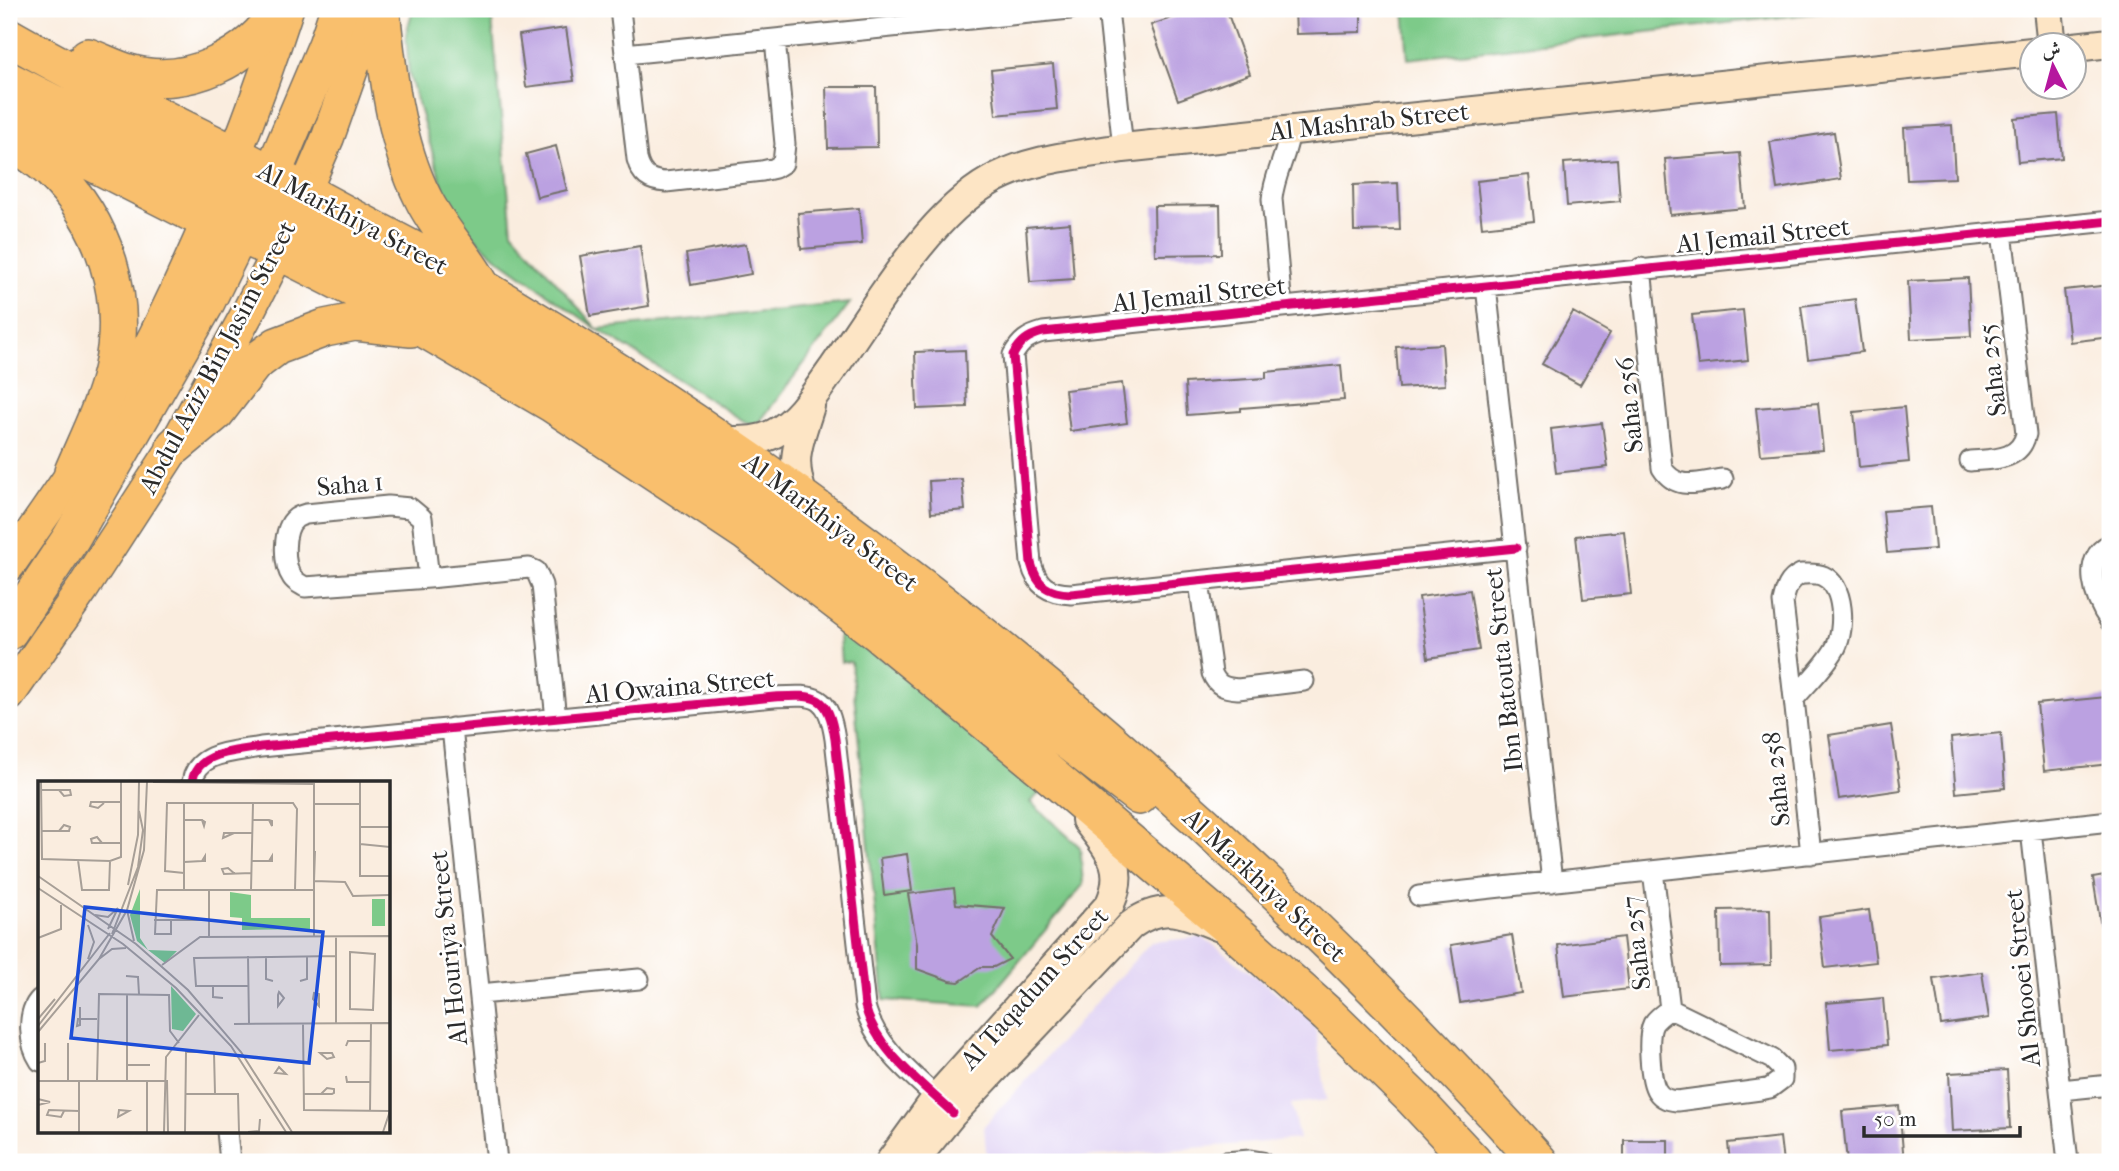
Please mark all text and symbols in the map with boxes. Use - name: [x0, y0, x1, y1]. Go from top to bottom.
- north arrow: [2018, 32, 2088, 102]
- text: ش: [2041, 38, 2062, 62]
- street label: Al Mashrab Street: [1267, 96, 1471, 147]
- street label: Al Markhiya Street: [251, 155, 454, 282]
- street label: Al Jemail Street: [1674, 211, 1852, 260]
- street label: Abdul Aziz Bin Jasim Street: [132, 215, 303, 500]
- street label: Al Jemail Street: [1110, 270, 1288, 319]
- street label: Saha 255: [1971, 322, 2014, 418]
- street label: Saha 256: [1609, 355, 1650, 454]
- street label: Al Markhiya Street: [736, 446, 925, 599]
- street label: Saha 1: [315, 466, 385, 503]
- street label: Ibn Batouta Street: [1477, 565, 1530, 774]
- street label: Al Owaina Street: [583, 663, 777, 710]
- street label: Saha 258: [1756, 730, 1797, 828]
- inset map: [38, 781, 390, 1132]
- street label: Al Markhiya Street: [1176, 801, 1353, 969]
- street label: Al Houriya Street: [423, 848, 474, 1048]
- street label: Al Shooei Street: [1998, 887, 2047, 1069]
- street label: Saha 257: [1615, 894, 1658, 992]
- street label: Al Taqadum Street: [953, 900, 1116, 1076]
- scale bar: [1864, 1094, 2019, 1138]
- text: 50 m: [1874, 1107, 1917, 1131]

